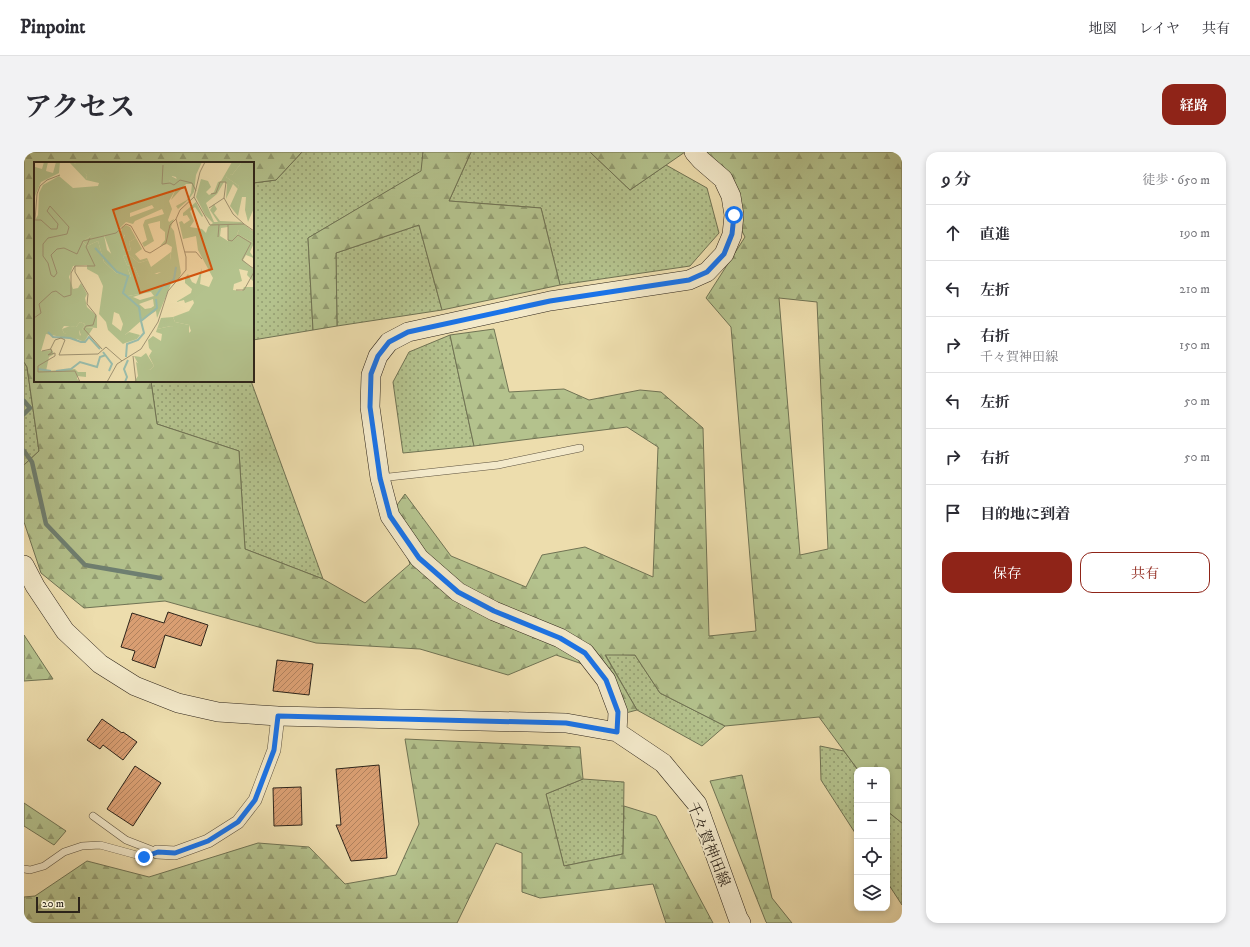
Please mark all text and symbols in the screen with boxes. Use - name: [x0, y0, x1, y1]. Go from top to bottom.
- text: Pinpoint: [20, 16, 85, 39]
- text: 地図: [1089, 20, 1117, 38]
- text: レイヤ: [1139, 20, 1180, 38]
- text: 共有: [1202, 20, 1230, 38]
- button: 経路: [1162, 84, 1226, 125]
- text: アクセス: [24, 90, 135, 125]
- inset map: [34, 162, 254, 382]
- text: 9 分: [942, 169, 971, 191]
- text: 徒歩 · 650 m: [1143, 172, 1210, 188]
- route start: [725, 206, 743, 224]
- icon: ahead: [942, 222, 964, 244]
- text: 直進: [980, 225, 1010, 244]
- text: 190 m: [1179, 225, 1210, 241]
- icon: left: [942, 278, 964, 300]
- text: 左折: [980, 281, 1010, 300]
- text: 210 m: [1179, 281, 1210, 297]
- text: 右折: [980, 327, 1010, 346]
- icon: right: [942, 334, 964, 356]
- text: 150 m: [1179, 337, 1210, 353]
- text: 千々賀神田線: [980, 349, 1058, 365]
- icon: left: [942, 390, 964, 412]
- text: 左折: [980, 393, 1010, 412]
- text: 50 m: [1184, 393, 1210, 409]
- icon: right: [942, 446, 964, 468]
- text: 右折: [980, 449, 1010, 468]
- text: 50 m: [1184, 449, 1210, 465]
- icon: arrive: [942, 502, 964, 524]
- text: 目的地に到着: [980, 505, 1070, 524]
- button: 保存: [942, 552, 1072, 593]
- button: 共有: [1080, 552, 1210, 593]
- map controls: [854, 767, 890, 911]
- button: +: [854, 767, 890, 803]
- street label: 千々賀神田線: [683, 799, 734, 889]
- button: −: [854, 803, 890, 839]
- button: locate: [854, 839, 890, 875]
- route end: [135, 848, 153, 866]
- button: layers: [854, 875, 890, 911]
- scale bar: [36, 895, 80, 914]
- text: 20 m: [42, 897, 64, 911]

